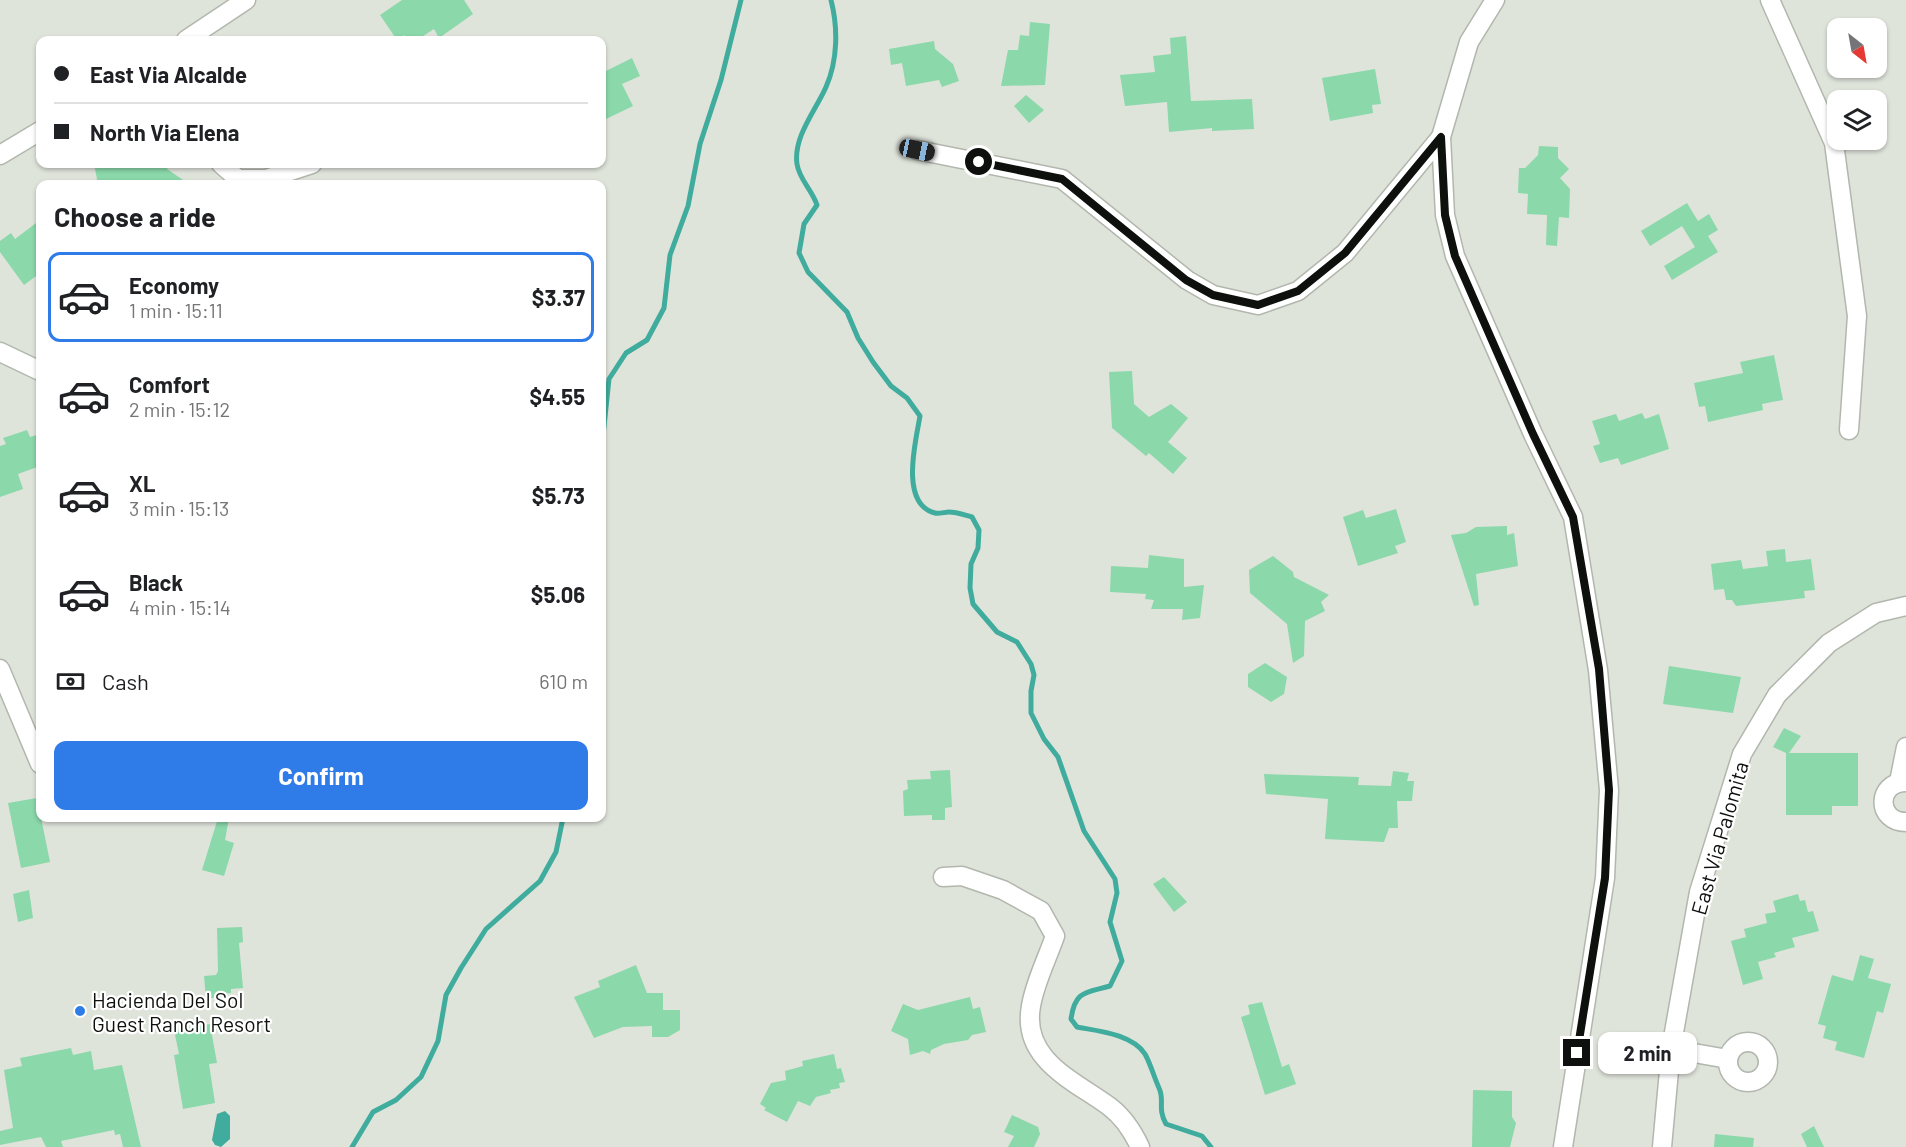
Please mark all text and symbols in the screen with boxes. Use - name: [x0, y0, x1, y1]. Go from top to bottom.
- north arrow: [1827, 18, 1887, 78]
- map controls: [1827, 18, 1887, 150]
- text: East Via Alcalde: [90, 61, 247, 87]
- button: layers: [1827, 90, 1887, 150]
- text: North Via Elena: [90, 119, 239, 145]
- car: [898, 137, 936, 163]
- route start: [965, 148, 992, 175]
- text: Choose a ride: [54, 200, 216, 232]
- icon: car: [57, 270, 111, 324]
- text: Economy: [129, 272, 219, 298]
- text: $3.37: [532, 284, 585, 310]
- text: 1 min · 15:11: [129, 298, 223, 322]
- icon: car: [57, 369, 111, 423]
- text: Comfort: [129, 371, 210, 397]
- text: $4.55: [529, 383, 585, 409]
- text: 2 min · 15:12: [129, 397, 230, 421]
- icon: car: [57, 468, 111, 522]
- text: XL: [129, 470, 155, 496]
- text: $5.73: [532, 482, 585, 508]
- text: 3 min · 15:13: [129, 496, 229, 520]
- icon: car: [57, 567, 111, 621]
- text: Black: [129, 569, 183, 595]
- text: $5.06: [531, 581, 585, 607]
- text: 4 min · 15:14: [129, 595, 231, 619]
- icon: cash: [54, 665, 87, 698]
- text: Cash: [102, 668, 149, 694]
- text: 610 m: [539, 669, 588, 693]
- button: Confirm: [54, 741, 588, 810]
- street label: East Via Palomita: [1685, 758, 1753, 918]
- place label: Hacienda Del Sol Guest Ranch Resort: [92, 987, 271, 1036]
- marker: Hacienda Del Sol Guest Ranch Resort: [73, 1004, 87, 1018]
- callout: 2 min: [1598, 1032, 1697, 1074]
- route end: [1563, 1039, 1590, 1066]
- text: 2 min: [1624, 1041, 1671, 1065]

